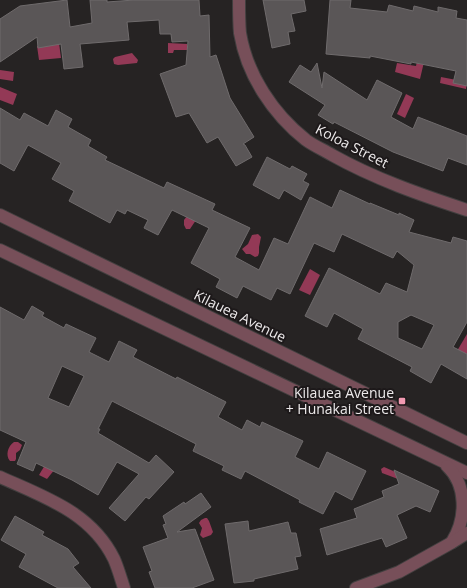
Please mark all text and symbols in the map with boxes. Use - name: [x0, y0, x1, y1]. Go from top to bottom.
- street label: Koloa Street: [313, 119, 392, 172]
- street label: Kilauea Avenue: [191, 285, 289, 346]
- place label: Kilauea Avenue + Hunakai Street: [286, 383, 394, 418]
- marker: Kilauea Avenue + Hunakai Street: [397, 396, 407, 406]

